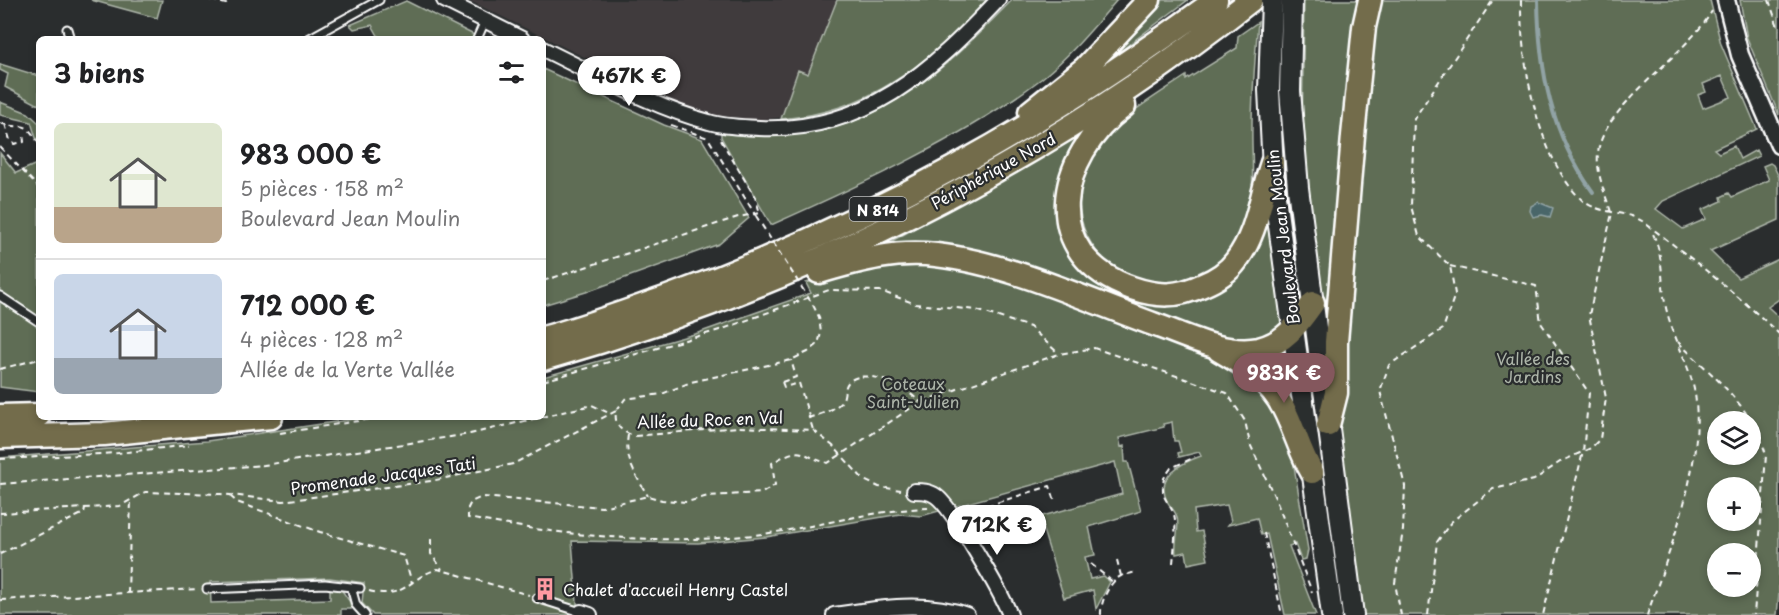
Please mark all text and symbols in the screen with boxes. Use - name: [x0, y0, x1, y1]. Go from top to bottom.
- text: 3 biens: [54, 53, 145, 92]
- icon: filters: [495, 56, 528, 89]
- pin: 467K €: [580, 56, 678, 107]
- text: 467K €: [591, 60, 667, 90]
- street label: Périphérique Nord: [926, 126, 1060, 214]
- text: 983 000 €: [240, 134, 382, 173]
- icon: home: [102, 147, 174, 219]
- street label: Boulevard Jean Moulin: [1259, 148, 1305, 326]
- text: 5 pièces · 158 m²: [240, 173, 404, 203]
- road number: N 814: [850, 197, 906, 221]
- text: Boulevard Jean Moulin: [240, 203, 460, 233]
- text: 712 000 €: [240, 285, 375, 324]
- icon: home: [102, 298, 174, 370]
- text: 4 pièces · 128 m²: [240, 324, 403, 354]
- park label: Vallée des Jardins: [1496, 346, 1570, 388]
- pin: 983K €: [1235, 353, 1333, 404]
- text: Allée de la Verte Vallée: [240, 354, 455, 384]
- text: 983K €: [1247, 357, 1321, 387]
- park label: Coteaux Saint-Julien: [867, 371, 959, 413]
- street label: Allée du Roc en Val: [637, 404, 783, 434]
- map controls: [1707, 411, 1761, 597]
- button: layers: [1707, 411, 1761, 465]
- street label: Promenade Jacques Tati: [289, 450, 477, 500]
- button: +: [1707, 477, 1761, 531]
- pin: 712K €: [948, 505, 1046, 556]
- text: 712K €: [961, 509, 1033, 539]
- button: −: [1707, 543, 1761, 597]
- building icon: Chalet d'accueil Henry Castel: [532, 576, 558, 602]
- place label: Chalet d'accueil Henry Castel: [563, 577, 788, 601]

